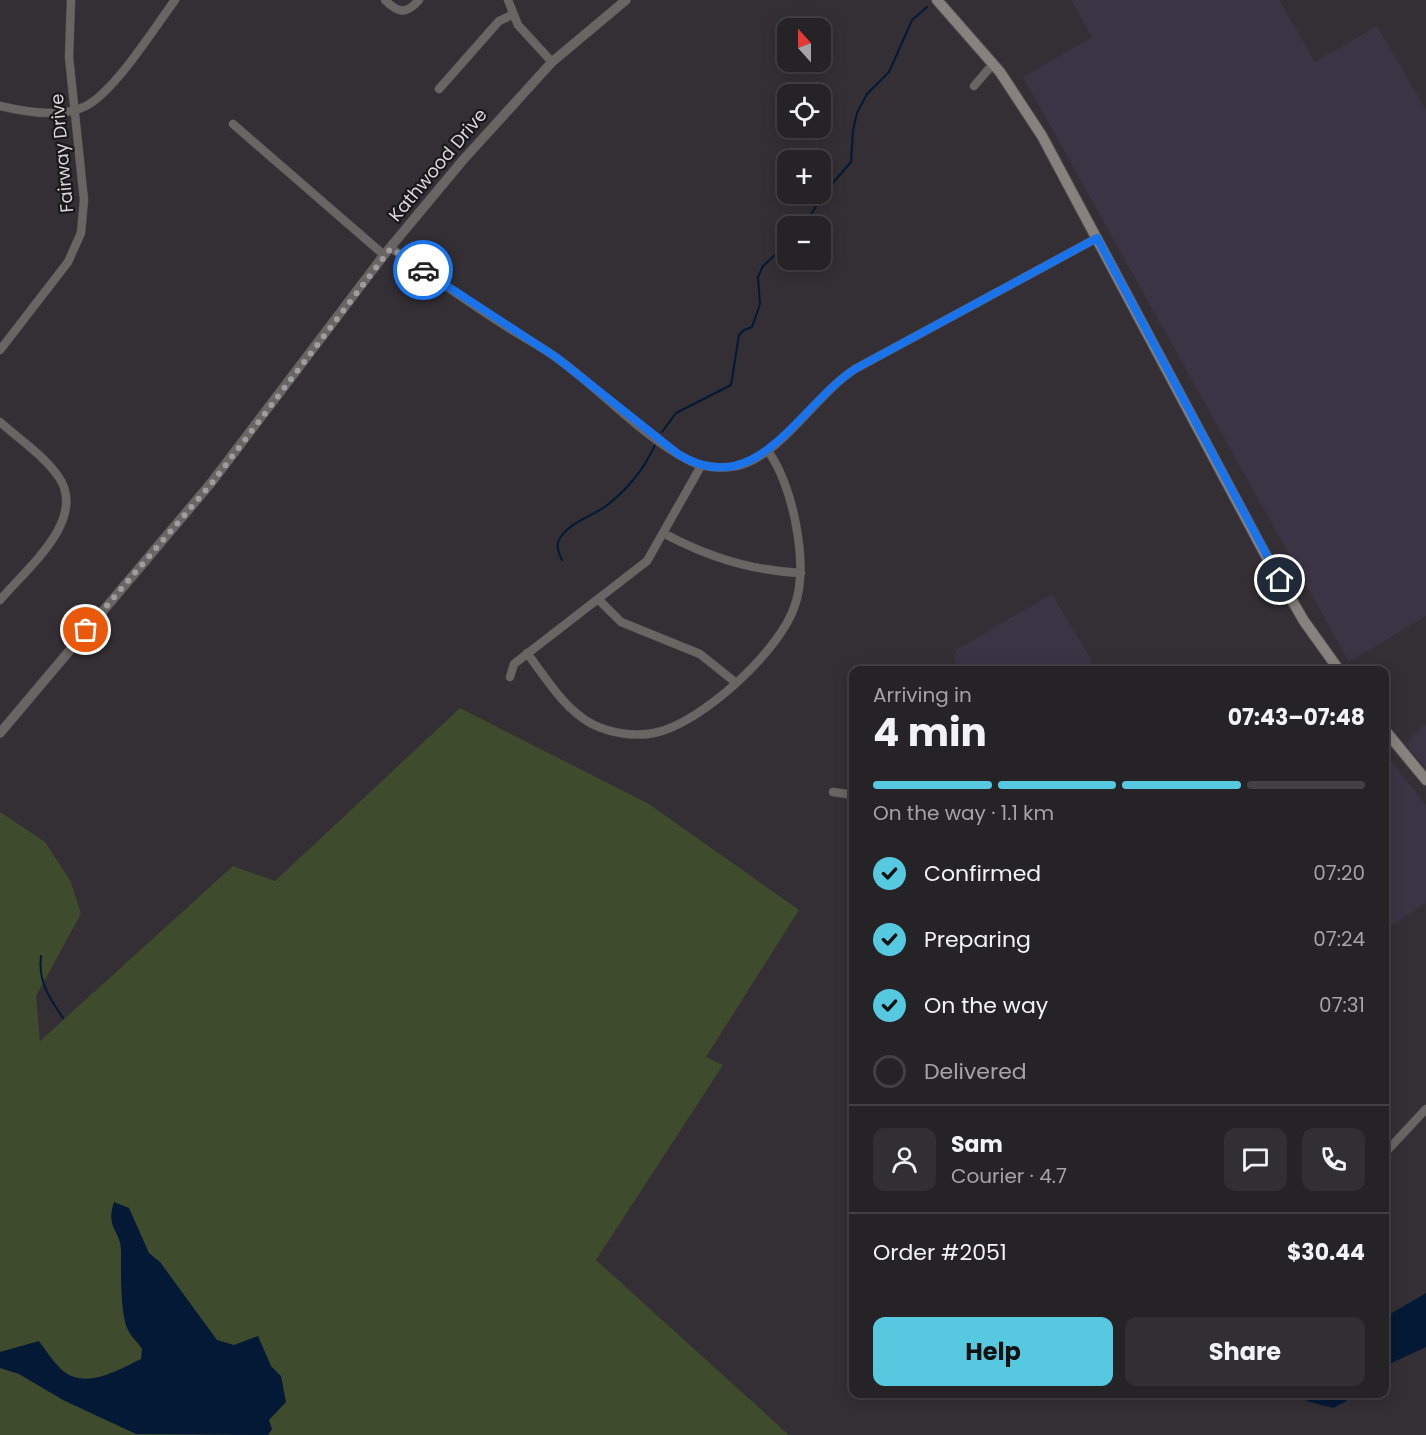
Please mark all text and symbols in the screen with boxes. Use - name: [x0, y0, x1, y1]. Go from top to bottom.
- north arrow: [777, 18, 831, 72]
- map controls: [777, 18, 831, 270]
- button: locate: [777, 84, 831, 138]
- street label: Fairway Drive: [44, 92, 79, 214]
- street label: Kathwood Drive: [383, 103, 492, 227]
- button: +: [777, 150, 831, 204]
- button: −: [777, 216, 831, 270]
- courier: [393, 240, 453, 300]
- icon: car: [407, 254, 440, 287]
- pin: [1254, 554, 1305, 605]
- icon: home: [1263, 563, 1296, 596]
- pin: [60, 604, 111, 655]
- icon: bag: [69, 613, 102, 646]
- text: Arriving in: [873, 681, 972, 709]
- text: 07:43–07:48: [1228, 702, 1365, 733]
- text: 4 min: [873, 705, 987, 760]
- text: On the way · 1.1 km: [873, 799, 1054, 827]
- icon: check: [873, 857, 906, 890]
- text: Confirmed: [924, 858, 1041, 889]
- text: 07:20: [1313, 859, 1365, 887]
- icon: check: [873, 923, 906, 956]
- text: Preparing: [924, 924, 1031, 955]
- text: 07:24: [1313, 925, 1365, 953]
- icon: check: [873, 989, 906, 1022]
- text: On the way: [924, 990, 1048, 1021]
- text: 07:31: [1319, 991, 1365, 1019]
- text: Delivered: [924, 1056, 1027, 1087]
- button: person: [873, 1128, 936, 1191]
- button: chat: [1224, 1128, 1287, 1191]
- button: phone: [1302, 1128, 1365, 1191]
- text: Sam: [951, 1129, 1003, 1160]
- text: Courier · 4.7: [951, 1162, 1067, 1190]
- text: Order #2051: [873, 1237, 1007, 1268]
- text: $30.44: [1287, 1237, 1365, 1268]
- button: Help: [873, 1317, 1113, 1386]
- button: Share: [1125, 1317, 1365, 1386]

